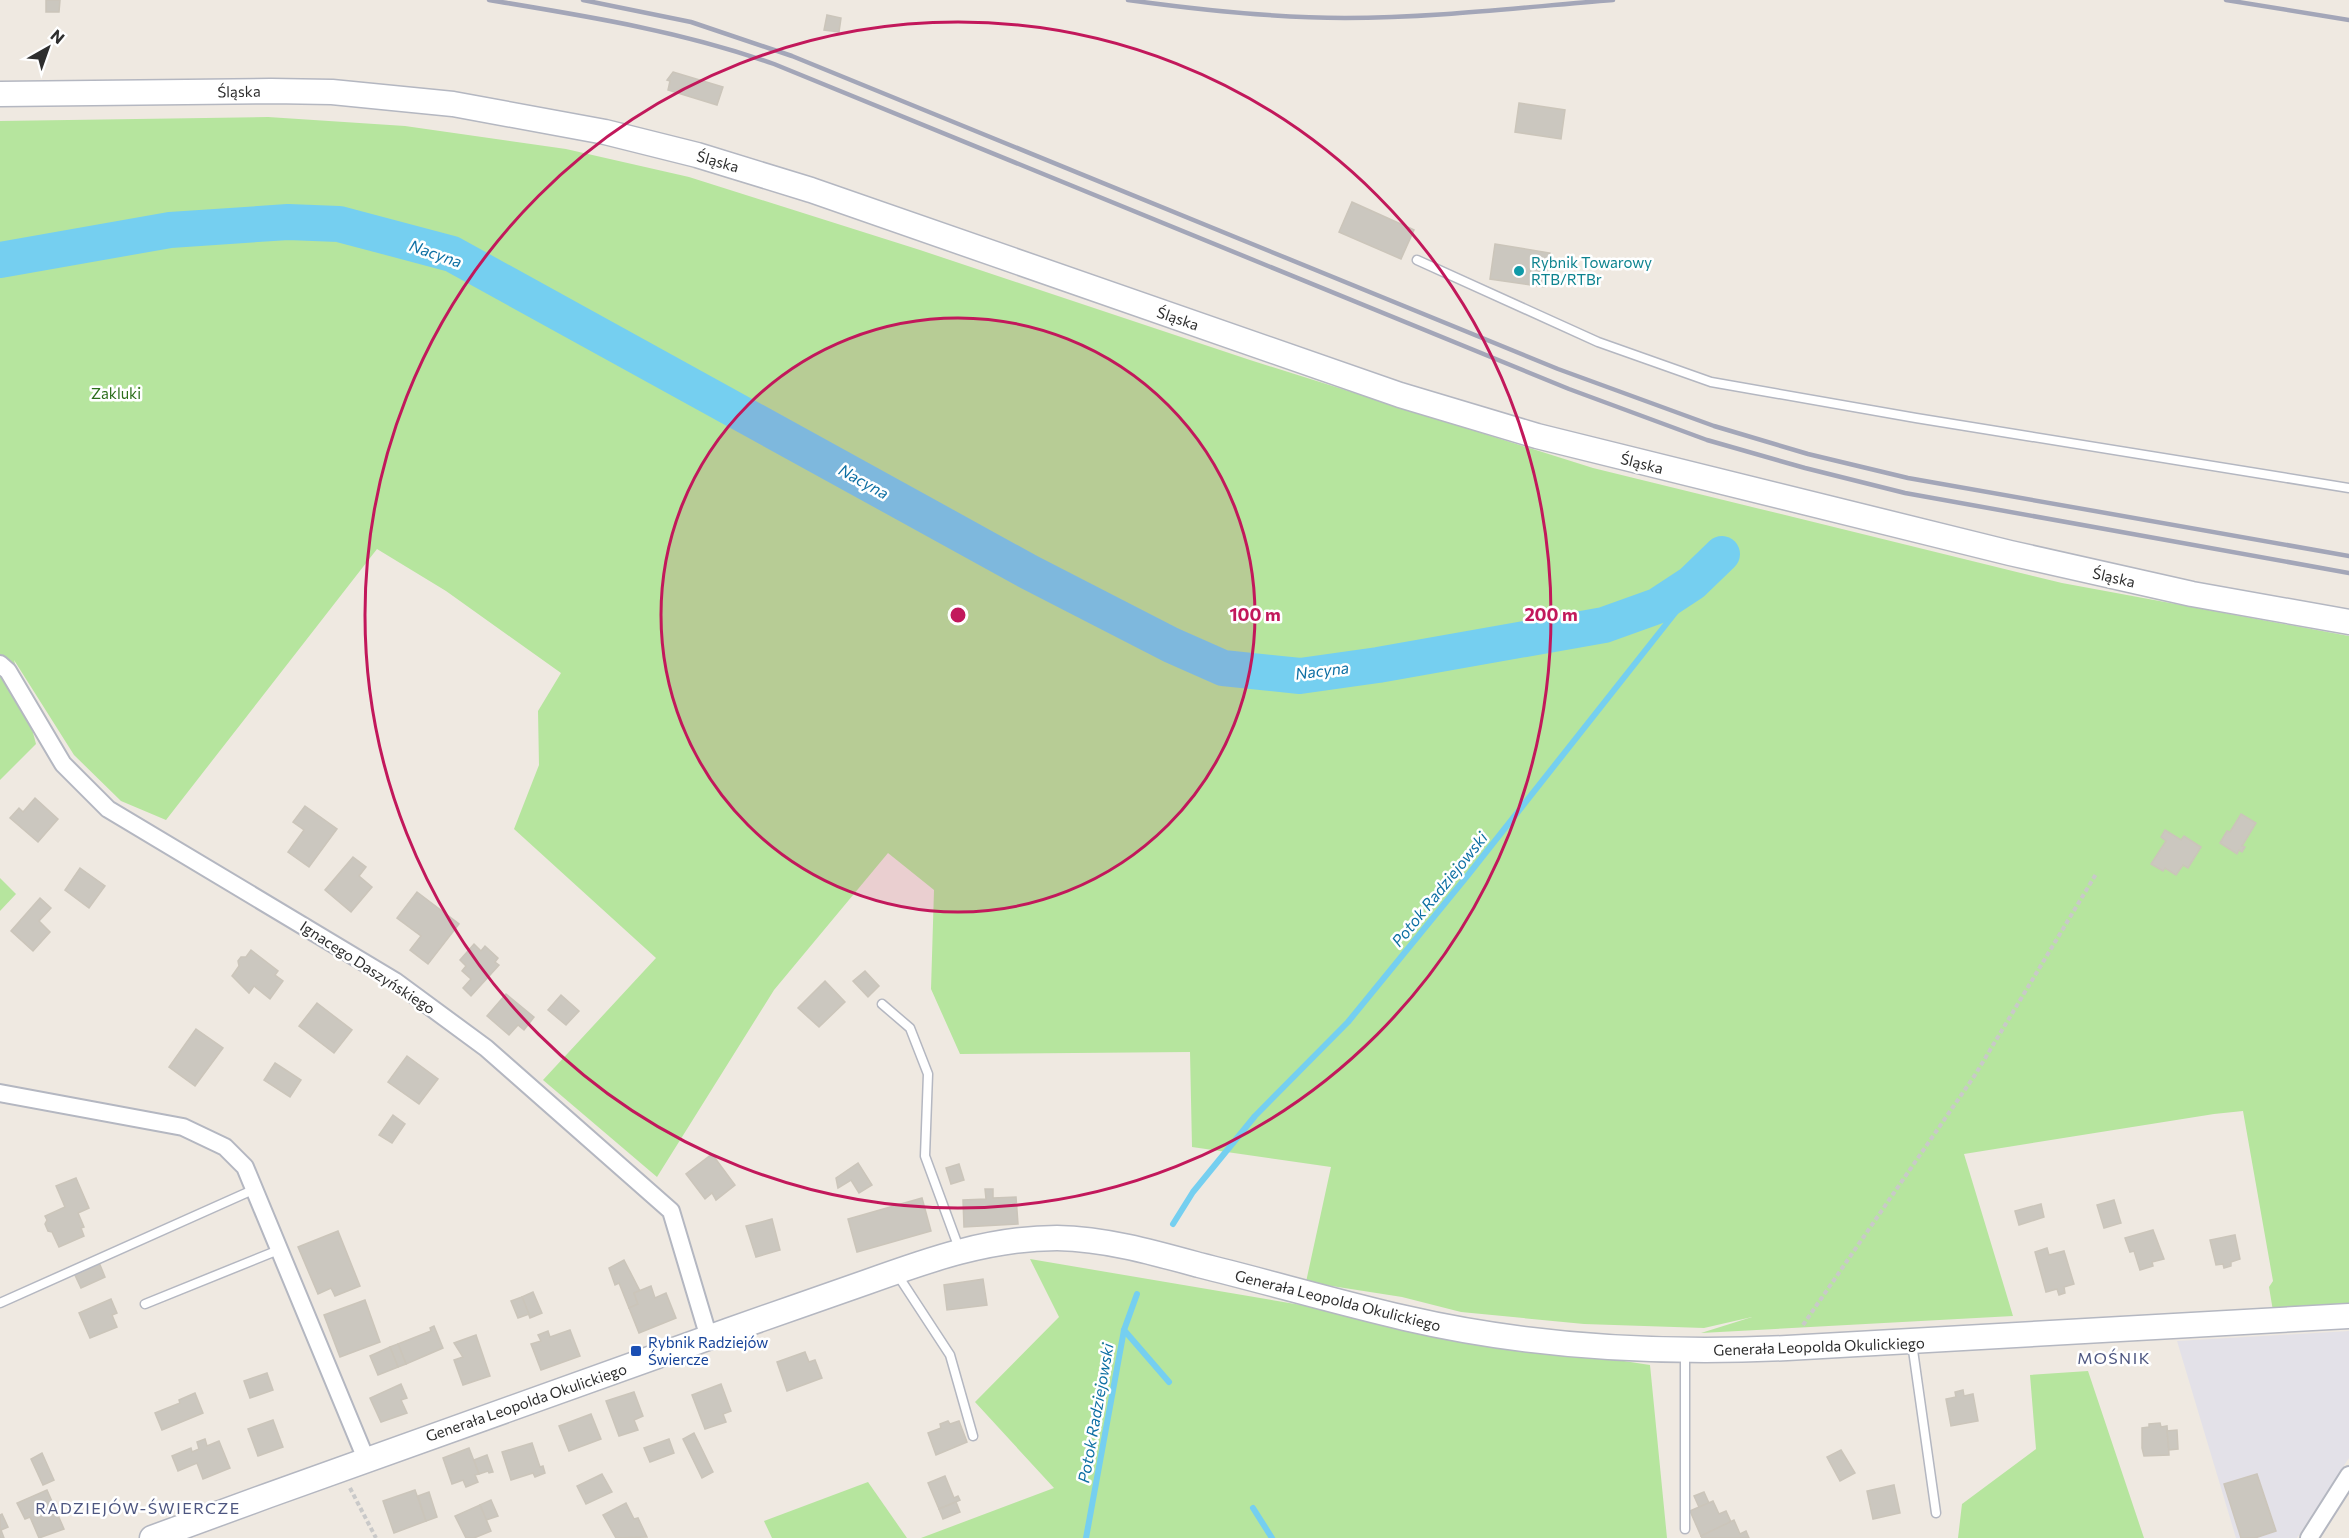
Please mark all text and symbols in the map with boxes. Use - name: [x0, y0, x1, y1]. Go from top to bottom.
- north arrow: [18, 18, 78, 78]
- text: N: [47, 25, 69, 47]
- street label: Śląska: [217, 81, 261, 100]
- street label: Śląska: [695, 145, 742, 176]
- water label: Nacyna: [407, 235, 465, 271]
- place label: Rybnik Towarowy RTB/RTBr: [1531, 253, 1652, 288]
- marker: Rybnik Towarowy RTB/RTBr: [1512, 264, 1526, 278]
- street label: Śląska: [1155, 302, 1202, 334]
- park label: Zakluki: [91, 384, 141, 402]
- street label: Śląska: [1619, 448, 1665, 477]
- water label: Nacyna: [836, 460, 892, 502]
- street label: Śląska: [2091, 562, 2137, 591]
- text: 100 m: [1229, 603, 1281, 625]
- text: 200 m: [1524, 603, 1578, 625]
- centre of rings: [948, 605, 968, 625]
- water label: Nacyna: [1294, 657, 1350, 683]
- water label: Potok Radziejowski: [1387, 827, 1491, 950]
- street label: Ignacego Daszyńskiego: [297, 917, 439, 1017]
- street label: Generała Leopolda Okulickiego: [1233, 1266, 1443, 1334]
- place label: Rybnik Radziejów Świercze: [648, 1333, 768, 1368]
- street label: Generała Leopolda Okulickiego: [1713, 1333, 1925, 1359]
- water label: Potok Radziejowski: [1073, 1341, 1117, 1484]
- marker: Rybnik Radziejów Świercze: [629, 1344, 643, 1358]
- district label: MOŚNIK: [2077, 1348, 2151, 1367]
- street label: Generała Leopolda Okulickiego: [423, 1359, 629, 1445]
- district label: RADZIEJÓW-ŚWIERCZE: [35, 1498, 241, 1517]

